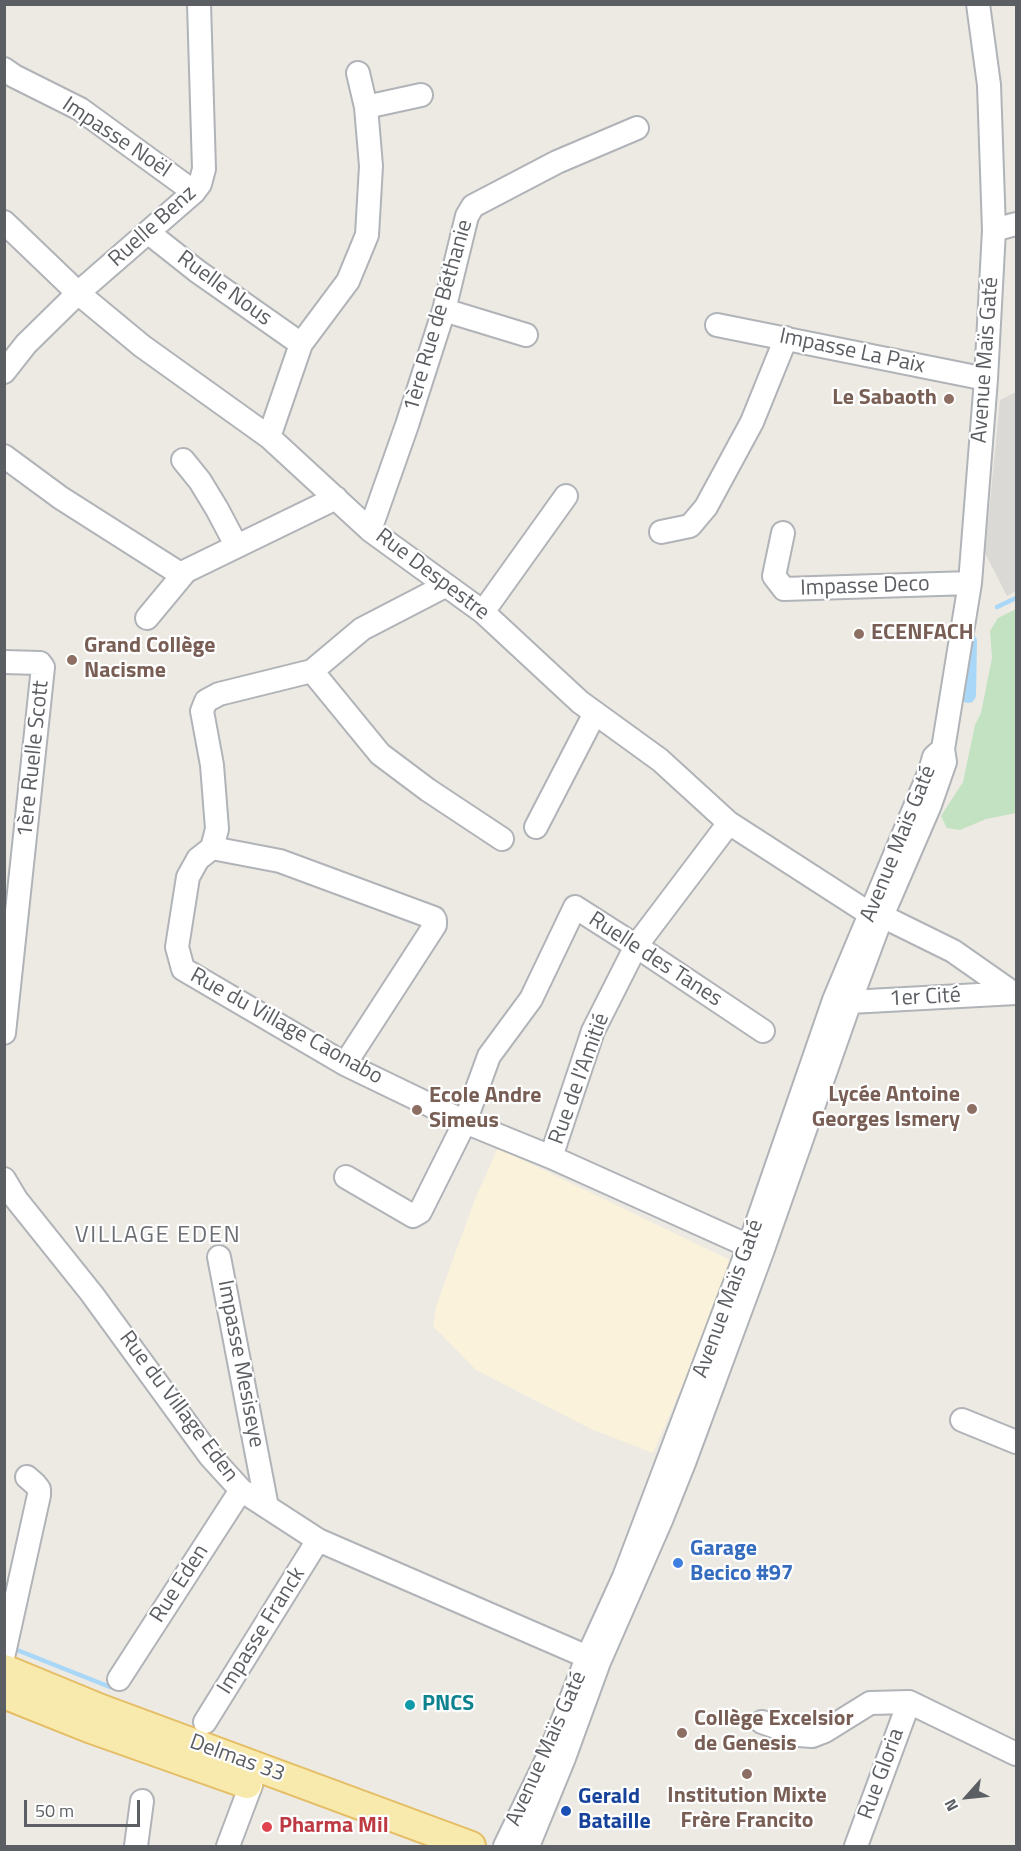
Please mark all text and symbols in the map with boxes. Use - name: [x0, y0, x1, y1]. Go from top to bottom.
- street label: Impasse Noël: [57, 92, 175, 184]
- street label: Ruelle Benz: [104, 181, 202, 273]
- street label: 1ère Rue de Béthanie: [399, 217, 479, 415]
- street label: Ruelle Nous: [171, 246, 277, 332]
- street label: Avenue Maïs Gaté: [967, 276, 1005, 444]
- street label: Impasse La Paix: [777, 324, 927, 380]
- place label: Le Sabaoth: [832, 386, 937, 412]
- marker: Le Sabaoth: [942, 392, 956, 406]
- street label: Rue Despestre: [370, 524, 494, 626]
- street label: Impasse Deco: [800, 572, 930, 602]
- place label: ECENFACH: [871, 621, 974, 647]
- marker: ECENFACH: [852, 627, 866, 641]
- place label: Grand Collège Nacisme: [84, 634, 215, 686]
- marker: Grand Collège Nacisme: [65, 653, 79, 667]
- street label: 1ère Ruelle Scott: [13, 679, 55, 839]
- street label: Avenue Maïs Gaté: [856, 762, 942, 926]
- street label: Ruelle des Tanes: [583, 907, 727, 1013]
- street label: Rue du Village Caonabo: [185, 963, 387, 1091]
- street label: 1er Cité: [889, 983, 961, 1013]
- street label: Rue de l'Amitié: [544, 1010, 616, 1148]
- place label: Lycée Antoine Georges Ismery: [812, 1083, 960, 1134]
- place label: Ecole Andre Simeus: [429, 1084, 541, 1136]
- marker: Lycée Antoine Georges Ismery: [965, 1102, 979, 1116]
- marker: Ecole Andre Simeus: [410, 1103, 424, 1117]
- street label: Avenue Maïs Gaté: [688, 1216, 770, 1382]
- district label: VILLAGE EDEN: [75, 1222, 241, 1250]
- street label: Impasse Mesiseye: [211, 1278, 269, 1450]
- street label: Rue du Village Eden: [113, 1326, 243, 1488]
- place label: Garage Becico #97: [690, 1537, 793, 1588]
- street label: Rue Eden: [145, 1540, 215, 1628]
- marker: Garage Becico #97: [671, 1556, 685, 1570]
- street label: Impasse Franck: [213, 1563, 311, 1699]
- street label: Avenue Maïs Gaté: [501, 1668, 593, 1830]
- place label: PNCS: [422, 1692, 474, 1718]
- marker: PNCS: [403, 1698, 417, 1712]
- place label: Collège Excelsior de Genesis: [694, 1707, 854, 1759]
- street label: Rue Gloria: [853, 1725, 911, 1823]
- marker: Collège Excelsior de Genesis: [675, 1726, 689, 1740]
- street label: Delmas 33: [186, 1730, 288, 1788]
- marker: Institution Mixte Frère Francito: [740, 1767, 754, 1781]
- north arrow: [937, 1767, 997, 1827]
- place label: Institution Mixte Frère Francito: [667, 1784, 827, 1836]
- place label: Gerald Bataille: [578, 1785, 651, 1837]
- scale bar: [27, 1788, 142, 1826]
- text: N: [938, 1795, 964, 1816]
- text: 50 m: [35, 1797, 74, 1824]
- marker: Gerald Bataille: [559, 1804, 573, 1818]
- place label: Pharma Mil: [279, 1814, 389, 1840]
- marker: Pharma Mil: [260, 1820, 274, 1834]

